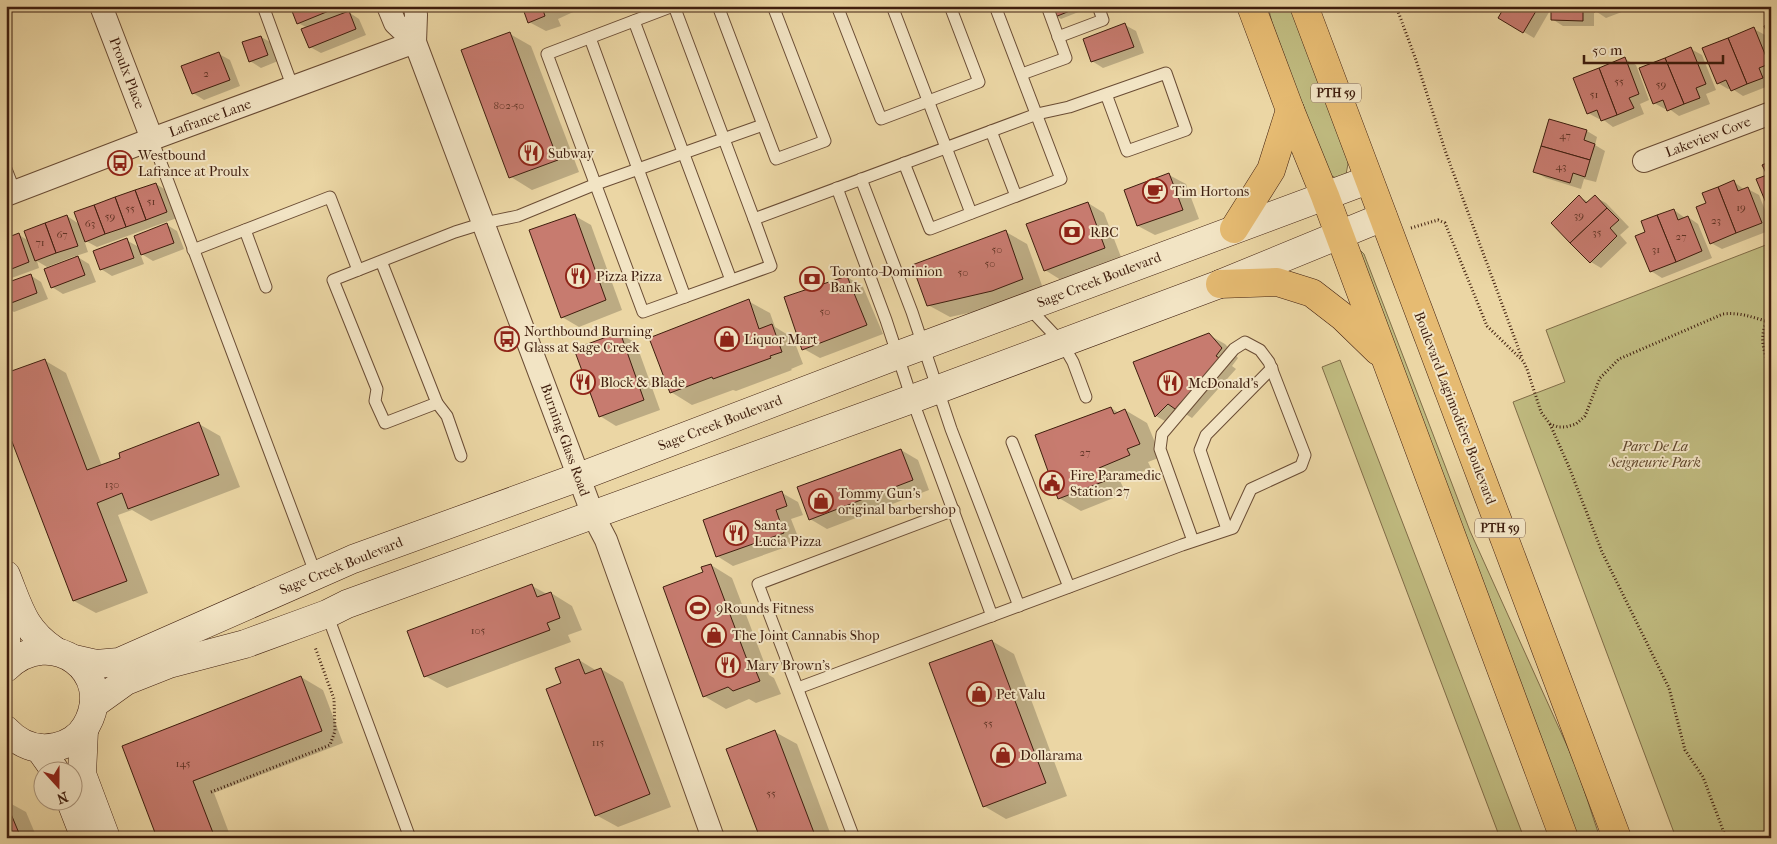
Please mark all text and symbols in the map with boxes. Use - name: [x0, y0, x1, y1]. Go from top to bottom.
- scale bar: [1584, 32, 1723, 64]
- street label: Proulx Place: [106, 35, 148, 111]
- text: 50 m: [1592, 41, 1623, 59]
- house number: 2: [203, 67, 209, 80]
- house number: 55: [1614, 75, 1624, 88]
- house number: 59: [1656, 78, 1666, 91]
- road number: PTH 59: [1311, 84, 1361, 102]
- house number: 51: [1590, 88, 1598, 101]
- street label: Lafrance Lane: [167, 95, 253, 141]
- house number: 802-50: [494, 99, 524, 112]
- street label: Lakeview Cove: [1663, 113, 1753, 161]
- house number: 47: [1559, 129, 1571, 142]
- restaurant icon: Subway: [518, 140, 544, 166]
- place label: Subway: [548, 145, 595, 162]
- place label: Westbound Lafrance at Proulx: [137, 147, 250, 180]
- bus stop icon: Westbound Lafrance at Proulx: [107, 150, 133, 176]
- house number: 43: [1555, 160, 1567, 173]
- cafe icon: Tim Hortons: [1142, 178, 1168, 204]
- place label: Tim Hortons: [1172, 183, 1249, 200]
- house number: 51: [147, 195, 155, 208]
- house number: 19: [1736, 201, 1746, 214]
- house number: 55: [125, 202, 135, 215]
- house number: 39: [1574, 209, 1584, 222]
- house number: 59: [105, 210, 115, 223]
- house number: 23: [1711, 214, 1721, 227]
- house number: 63: [85, 217, 95, 230]
- bank icon: RBC: [1059, 219, 1085, 245]
- place label: RBC: [1090, 224, 1119, 241]
- house number: 35: [1592, 226, 1602, 239]
- house number: 67: [56, 228, 68, 241]
- house number: 27: [1676, 230, 1686, 243]
- house number: 71: [35, 236, 45, 249]
- house number: 50: [992, 243, 1002, 256]
- house number: 31: [1652, 243, 1660, 256]
- street label: Sage Creek Boulevard: [1034, 248, 1164, 312]
- house number: 50: [985, 257, 995, 270]
- restaurant icon: Pizza Pizza: [565, 263, 591, 289]
- place label: Toronto-Dominion Bank: [830, 263, 943, 296]
- bank icon: Toronto-Dominion Bank: [799, 266, 825, 292]
- house number: 50: [958, 266, 968, 279]
- place label: Pizza Pizza: [596, 268, 662, 285]
- house number: 50: [820, 305, 830, 318]
- street label: Boulevard Lagimodière Boulevard: [1410, 309, 1500, 507]
- place label: Northbound Burning Glass at Sage Creek: [524, 323, 652, 356]
- bus stop icon: Northbound Burning Glass at Sage Creek: [494, 326, 520, 352]
- shop icon: Liquor Mart: [714, 326, 740, 352]
- place label: Liquor Mart: [744, 331, 818, 348]
- restaurant icon: Block & Blade: [570, 369, 596, 395]
- restaurant icon: McDonald's: [1157, 370, 1183, 396]
- place label: Block & Blade: [600, 374, 685, 391]
- place label: McDonald's: [1188, 375, 1259, 392]
- street label: Burning Glass Road: [537, 381, 593, 499]
- street label: Sage Creek Boulevard: [655, 391, 785, 455]
- park label: Parc De La Seigneurie Park: [1608, 438, 1701, 471]
- house number: 27: [1080, 446, 1090, 459]
- place label: Fire Paramedic Station 27: [1070, 467, 1161, 500]
- public building icon: Fire Paramedic Station 27: [1039, 470, 1065, 496]
- house number: 130: [105, 478, 119, 491]
- place label: Tommy Gun's original barbershop: [838, 485, 956, 518]
- shop icon: Tommy Gun's original barbershop: [808, 488, 834, 514]
- place label: Santa Lucia Pizza: [754, 517, 822, 550]
- road number: PTH 59: [1475, 518, 1525, 538]
- restaurant icon: Santa Lucia Pizza: [723, 520, 749, 546]
- street label: Sage Creek Boulevard: [277, 533, 406, 599]
- sports icon: 9Rounds Fitness: [685, 595, 711, 621]
- place label: 9Rounds Fitness: [716, 600, 814, 617]
- shop icon: The Joint Cannabis Shop: [701, 622, 727, 648]
- house number: 105: [471, 624, 486, 637]
- place label: The Joint Cannabis Shop: [732, 627, 880, 644]
- restaurant icon: Mary Brown's: [715, 652, 741, 678]
- place label: Mary Brown's: [746, 657, 830, 674]
- shop icon: Pet Valu: [966, 681, 992, 707]
- place label: Pet Valu: [996, 686, 1046, 703]
- house number: 55: [983, 717, 993, 730]
- house number: 115: [592, 736, 605, 749]
- shop icon: Dollarama: [990, 742, 1016, 768]
- place label: Dollarama: [1020, 747, 1083, 764]
- house number: 145: [176, 757, 191, 770]
- north arrow: [32, 762, 82, 812]
- house number: 55: [766, 787, 776, 800]
- text: N: [54, 788, 70, 808]

